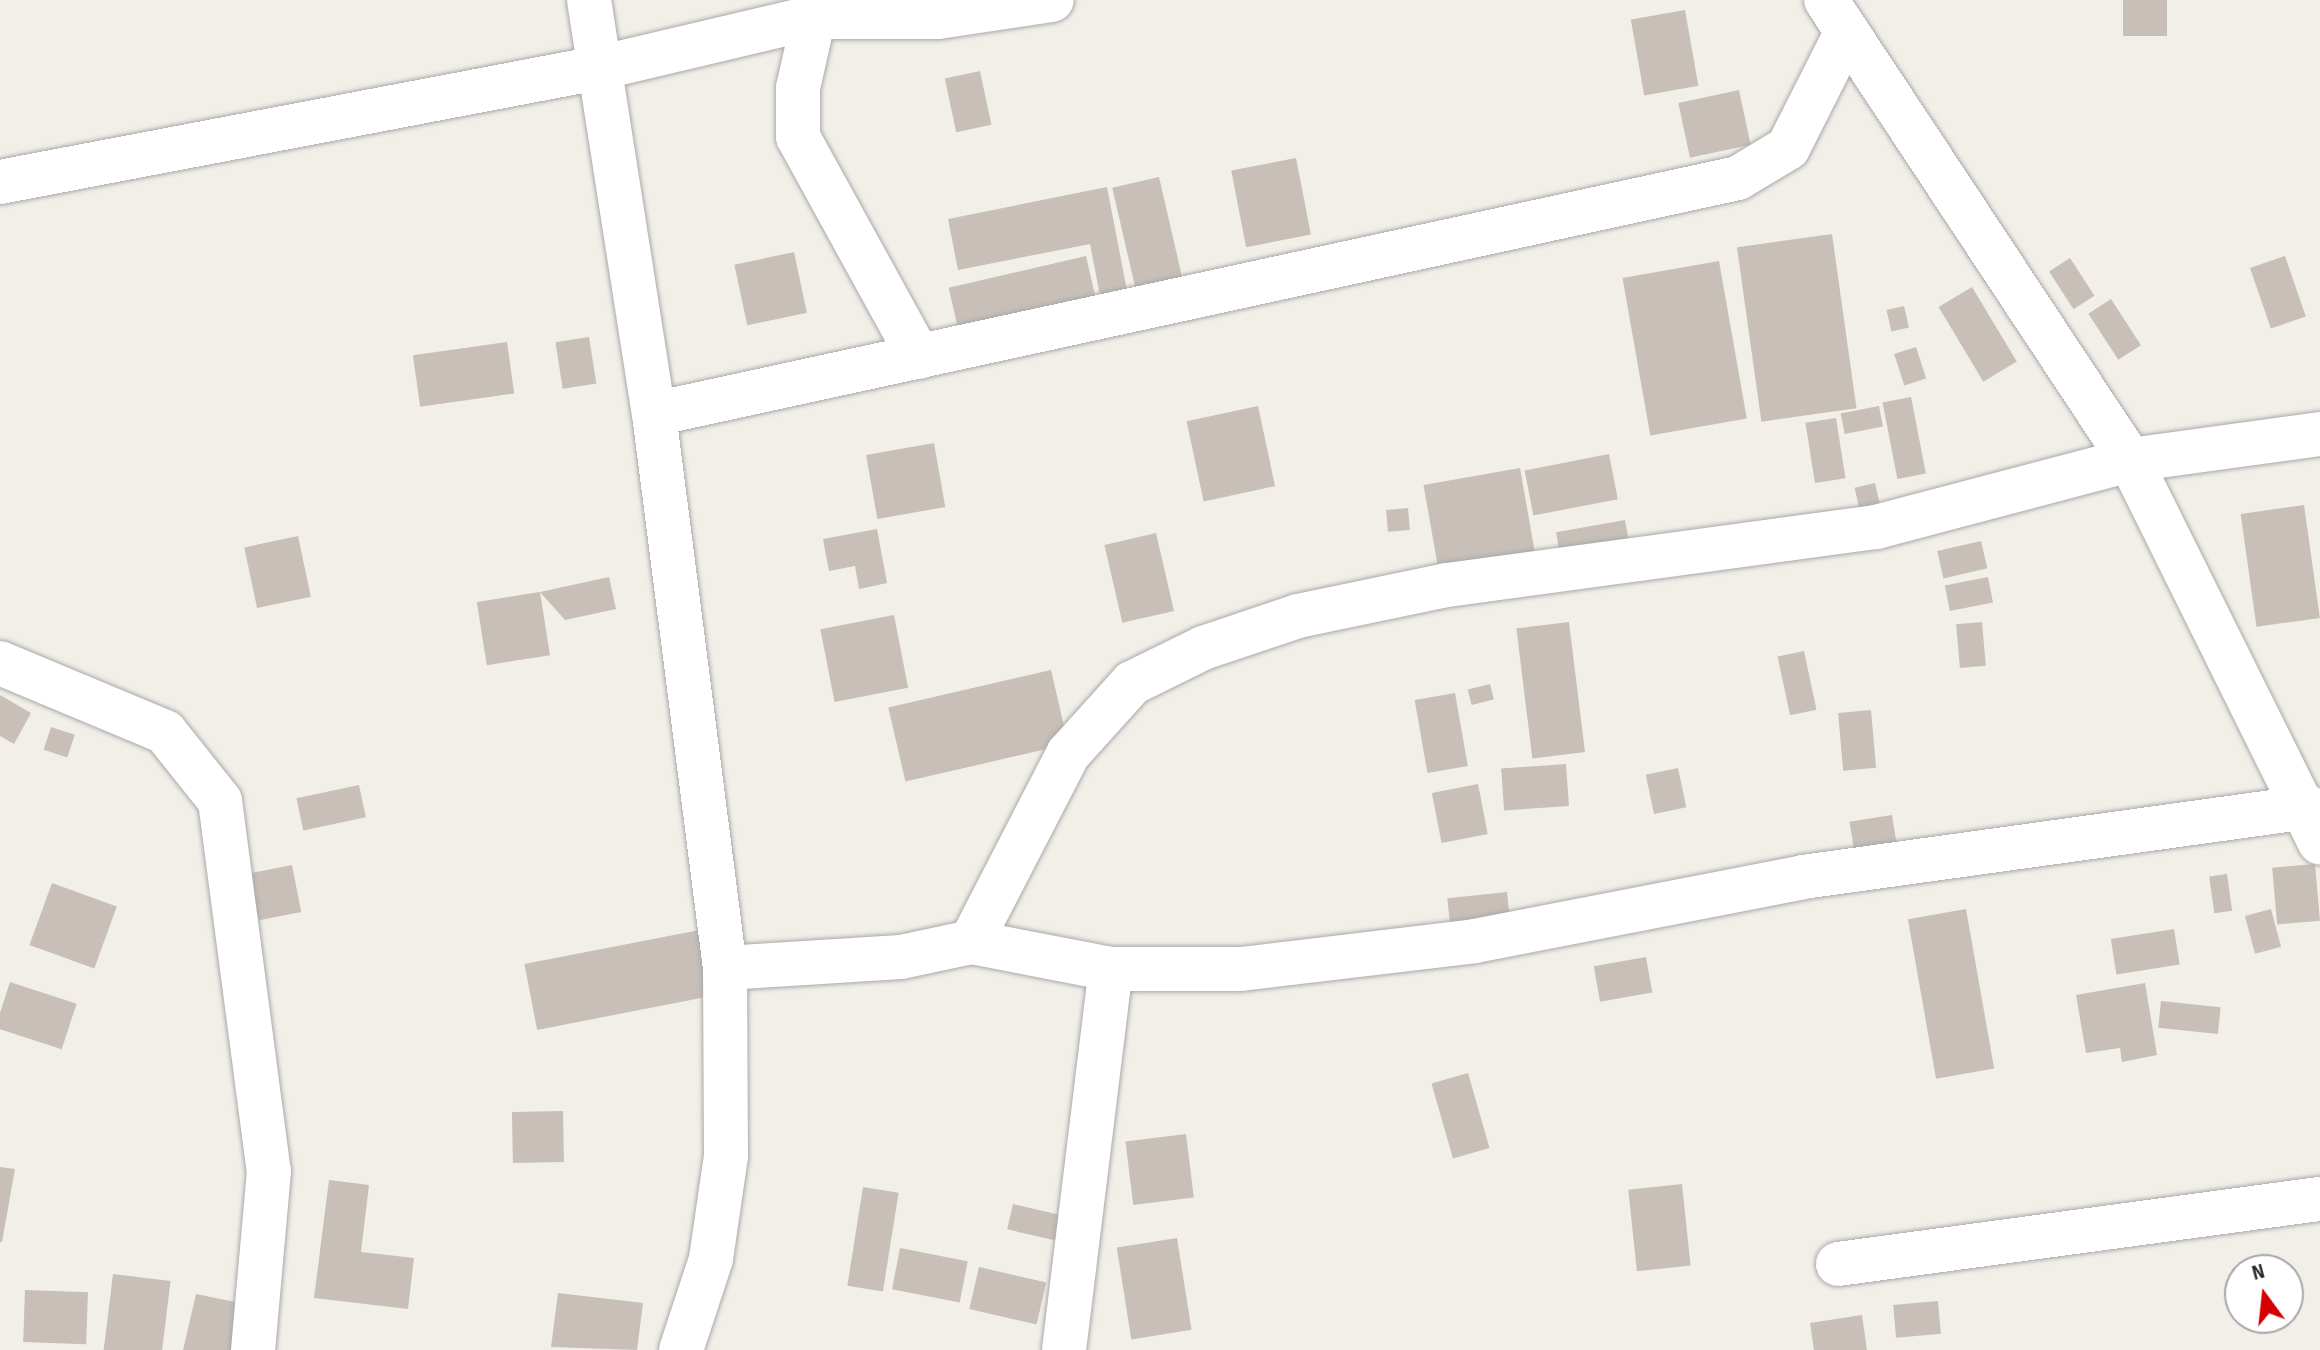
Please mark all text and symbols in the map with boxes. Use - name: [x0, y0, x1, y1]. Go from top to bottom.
- north arrow: [2224, 1254, 2304, 1334]
- text: N: [2249, 1258, 2267, 1287]

